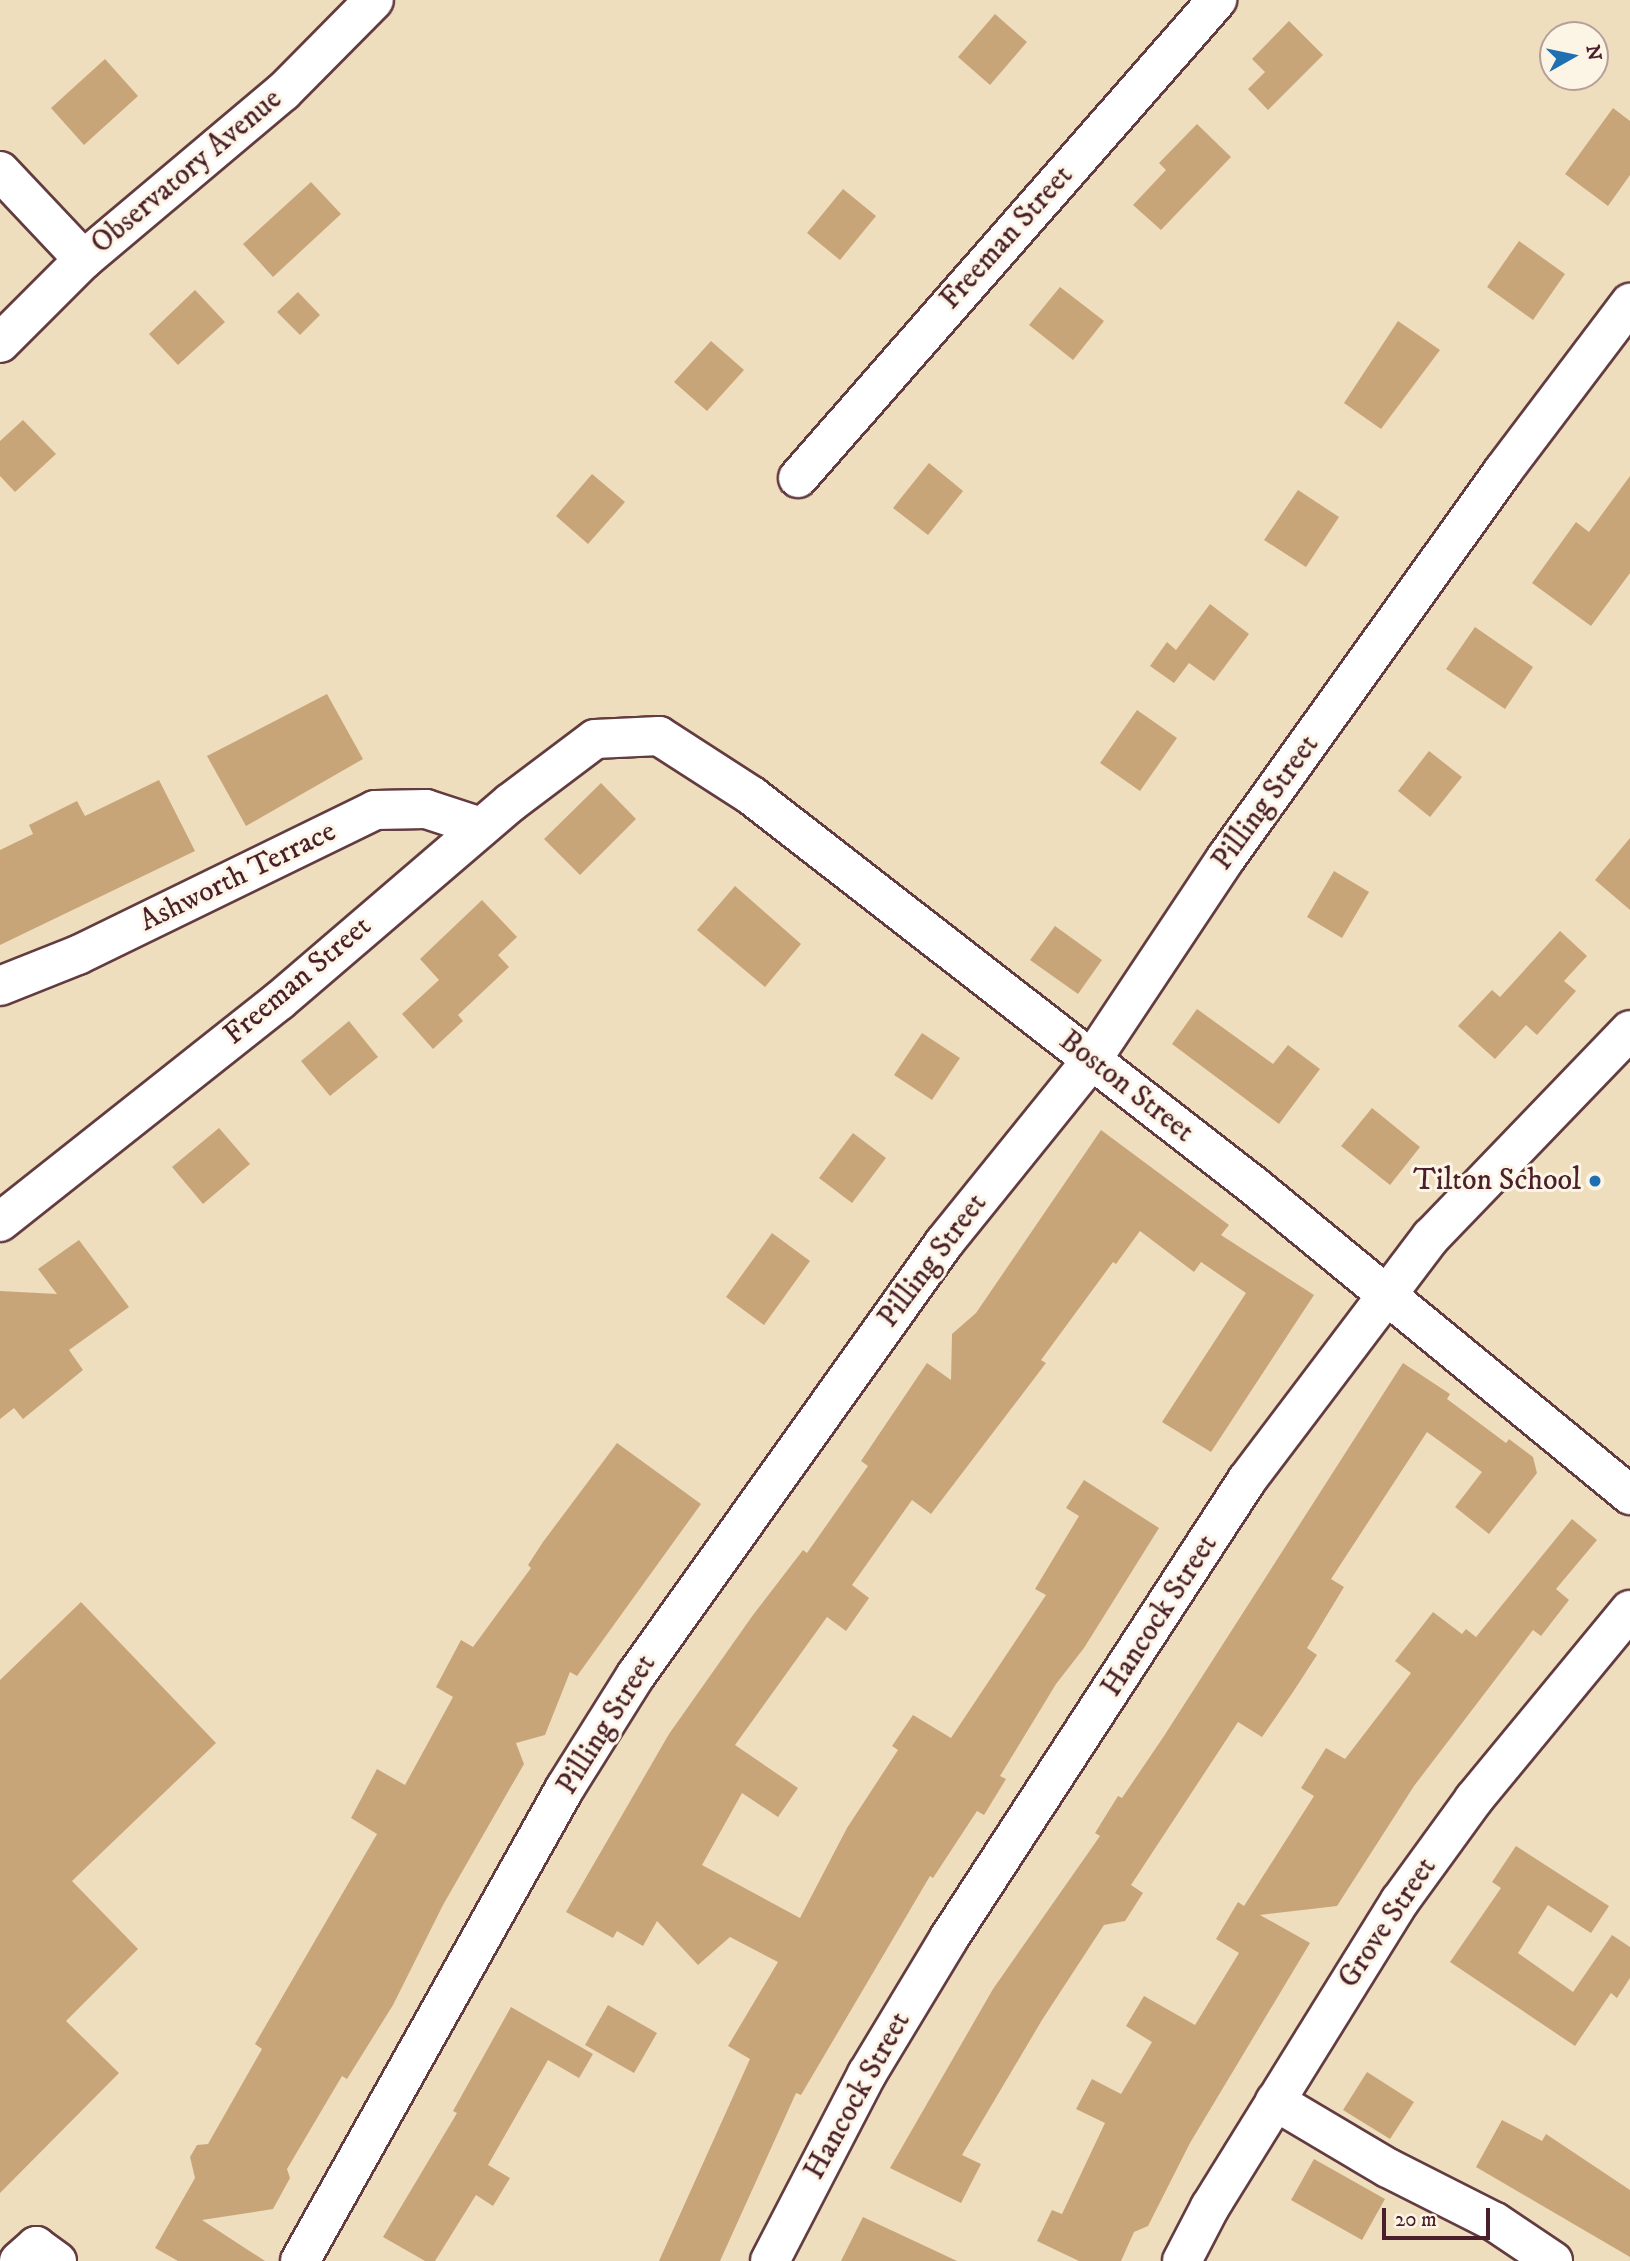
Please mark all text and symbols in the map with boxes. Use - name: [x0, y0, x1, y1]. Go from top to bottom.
- north arrow: [1539, 21, 1609, 91]
- text: N: [1581, 43, 1606, 62]
- street label: Observatory Avenue: [84, 82, 290, 262]
- street label: Freeman Street: [933, 159, 1081, 317]
- street label: Pilling Street: [1205, 728, 1327, 878]
- street label: Ashworth Terrace: [134, 814, 342, 940]
- street label: Freeman Street: [217, 909, 379, 1053]
- street label: Boston Street: [1052, 1023, 1200, 1151]
- place label: Tilton School: [1413, 1163, 1581, 1199]
- marker: Tilton School: [1587, 1173, 1603, 1189]
- street label: Pilling Street: [871, 1187, 995, 1335]
- street label: Hancock Street: [1094, 1528, 1226, 1704]
- street label: Pilling Street: [550, 1648, 664, 1802]
- street label: Grove Street: [1331, 1851, 1445, 1995]
- street label: Hancock Street: [797, 2006, 919, 2186]
- scale bar: [1385, 2194, 1494, 2238]
- text: 20 m: [1395, 2207, 1437, 2233]

